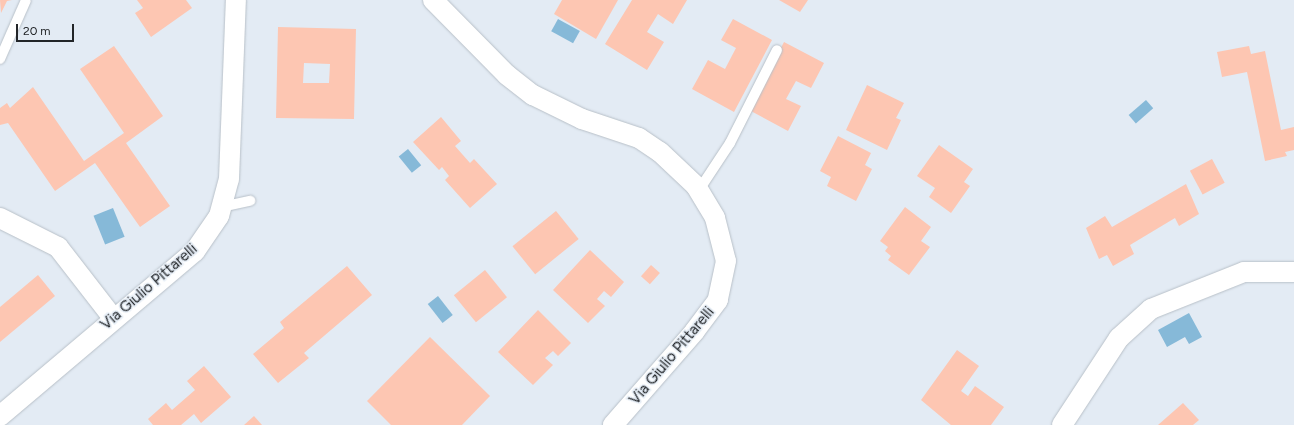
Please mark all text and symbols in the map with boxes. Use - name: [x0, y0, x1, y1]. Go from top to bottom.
- scale bar: [18, 16, 76, 42]
- text: 20 m: [23, 24, 51, 38]
- street label: Via Giulio Pittarelli: [97, 240, 201, 334]
- street label: Via Giulio Pittarelli: [626, 303, 718, 409]

